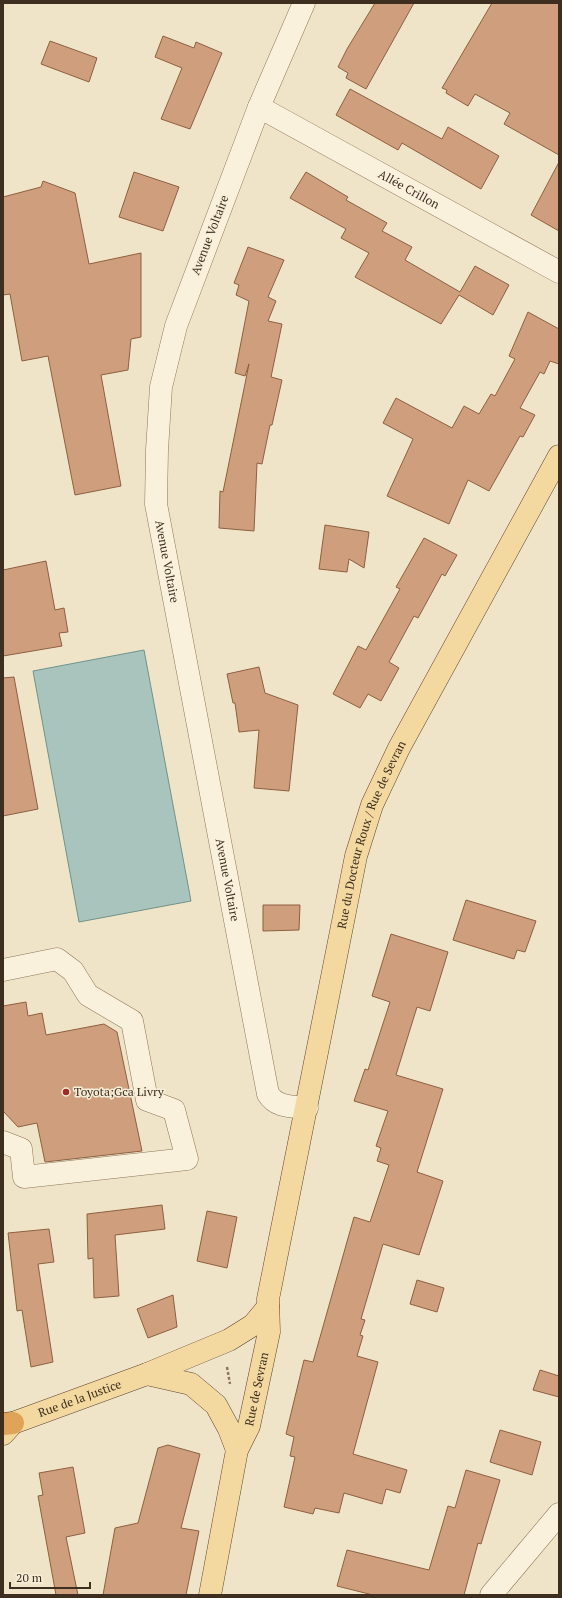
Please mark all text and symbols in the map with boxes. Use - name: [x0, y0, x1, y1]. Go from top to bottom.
- street label: Allée Crillon: [376, 166, 442, 212]
- street label: Avenue Voltaire: [187, 193, 232, 277]
- street label: Avenue Voltaire: [152, 519, 183, 604]
- street label: Rue du Docteur Roux / Rue de Sevran: [334, 738, 409, 930]
- street label: Avenue Voltaire: [213, 837, 243, 922]
- place label: Toyota;Gca Livry: [74, 1084, 165, 1099]
- marker: Toyota;Gca Livry: [61, 1087, 71, 1097]
- street label: Rue de Sevran: [241, 1351, 272, 1427]
- street label: Rue de la Justice: [36, 1376, 123, 1420]
- scale bar: [10, 1564, 90, 1590]
- text: 20 m: [16, 1570, 43, 1585]

